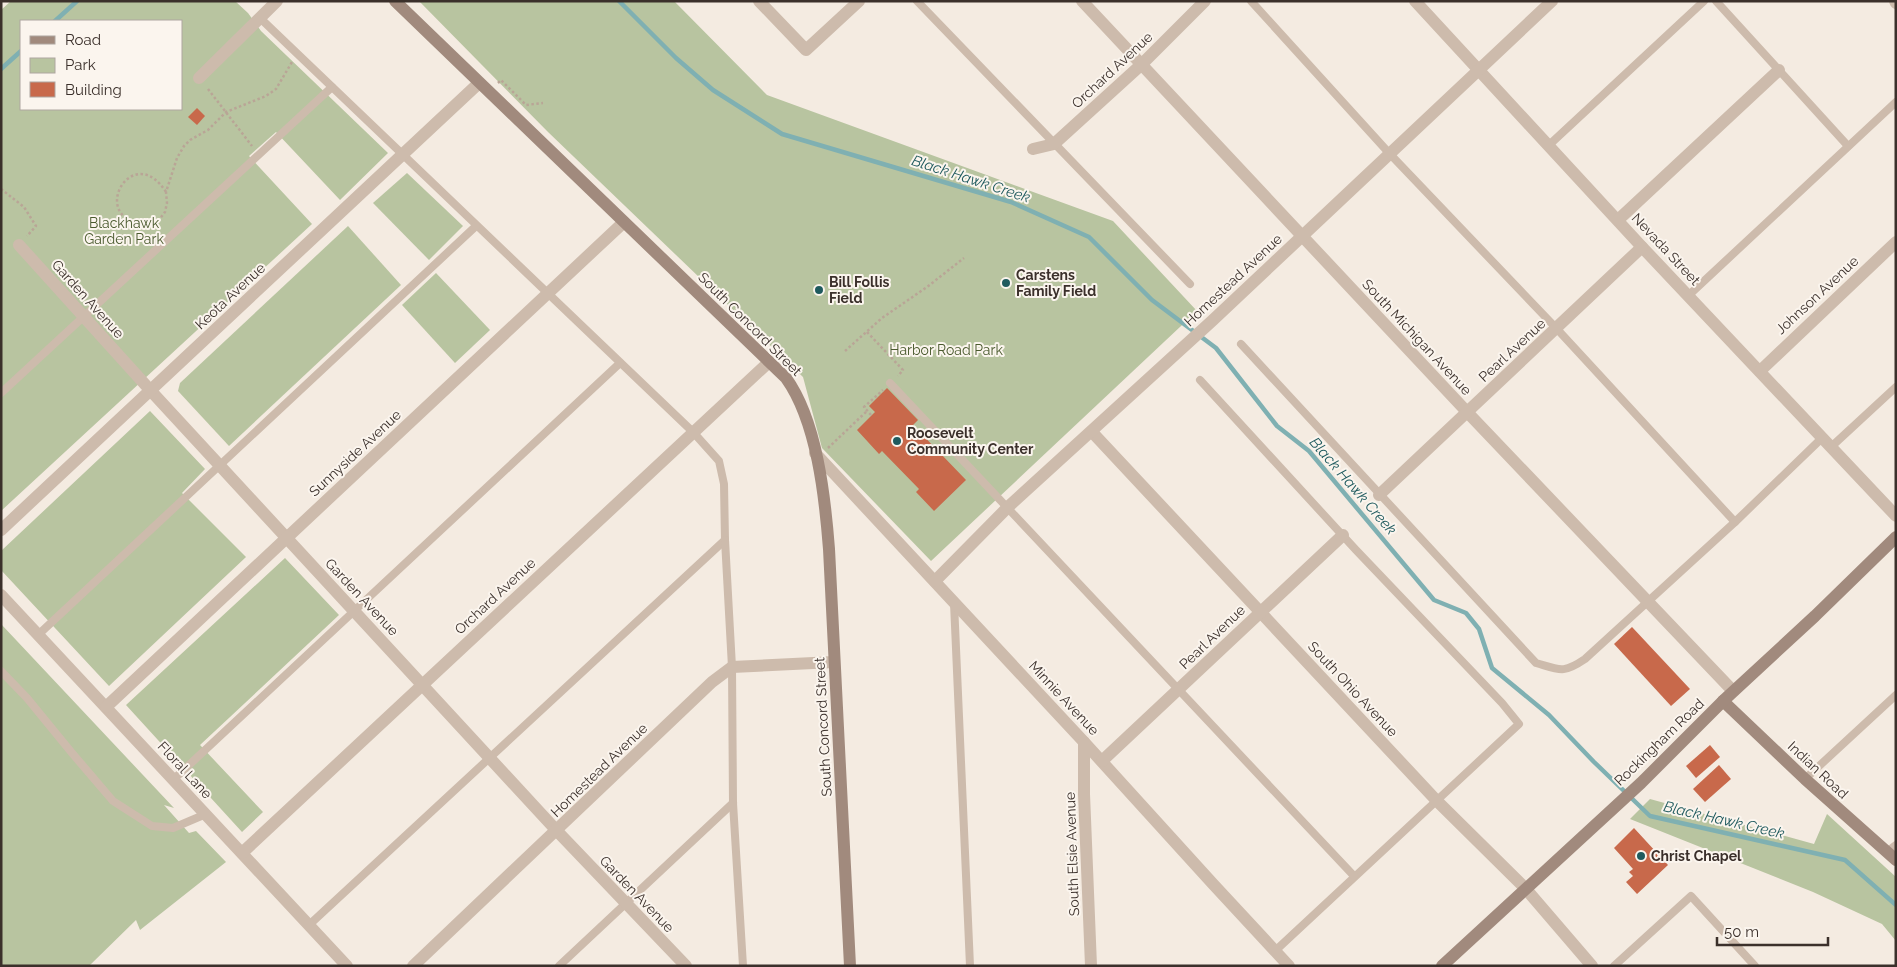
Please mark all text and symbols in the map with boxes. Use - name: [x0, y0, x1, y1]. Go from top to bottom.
- legend: [20, 20, 182, 110]
- street label: Orchard Avenue: [1068, 29, 1156, 111]
- text: Road: [65, 31, 101, 49]
- text: Park: [65, 56, 96, 74]
- text: Building: [65, 81, 122, 99]
- water label: Black Hawk Creek: [909, 151, 1033, 207]
- street label: Nevada Street: [1629, 210, 1704, 288]
- park label: Blackhawk Garden Park: [84, 215, 164, 247]
- street label: Homestead Avenue: [1181, 231, 1285, 329]
- street label: Johnson Avenue: [1772, 253, 1862, 337]
- street label: Garden Avenue: [49, 257, 127, 341]
- street label: Keota Avenue: [192, 260, 268, 332]
- place label: Carstens Family Field: [1016, 267, 1096, 299]
- street label: South Concord Street: [695, 269, 805, 379]
- place label: Bill Follis Field: [829, 274, 889, 306]
- street label: South Michigan Avenue: [1359, 276, 1475, 398]
- marker: Carstens Family Field: [1000, 277, 1012, 289]
- marker: Bill Follis Field: [813, 284, 825, 296]
- street label: Pearl Avenue: [1475, 315, 1549, 385]
- park label: Harbor Road Park: [889, 342, 1003, 358]
- street label: Sunnyside Avenue: [306, 406, 404, 500]
- place label: Roosevelt Community Center: [907, 425, 1034, 457]
- water label: Black Hawk Creek: [1306, 433, 1400, 539]
- marker: Roosevelt Community Center: [891, 435, 903, 447]
- street label: Garden Avenue: [322, 555, 402, 639]
- street label: Orchard Avenue: [451, 555, 539, 637]
- street label: Pearl Avenue: [1176, 602, 1248, 672]
- street label: South Ohio Avenue: [1305, 638, 1401, 740]
- street label: South Concord Street: [811, 657, 835, 797]
- street label: Minnie Avenue: [1026, 658, 1102, 738]
- street label: Rockingham Road: [1611, 695, 1707, 789]
- street label: Homestead Avenue: [547, 720, 651, 820]
- street label: Floral Lane: [155, 738, 215, 802]
- street label: Indian Road: [1785, 738, 1851, 802]
- street label: South Elsie Avenue: [1062, 792, 1082, 916]
- water label: Black Hawk Creek: [1662, 797, 1786, 843]
- place label: Christ Chapel: [1651, 848, 1742, 864]
- marker: Christ Chapel: [1635, 850, 1647, 862]
- street label: Garden Avenue: [597, 853, 677, 935]
- scale bar: [1717, 914, 1828, 946]
- text: 50 m: [1724, 923, 1759, 941]

